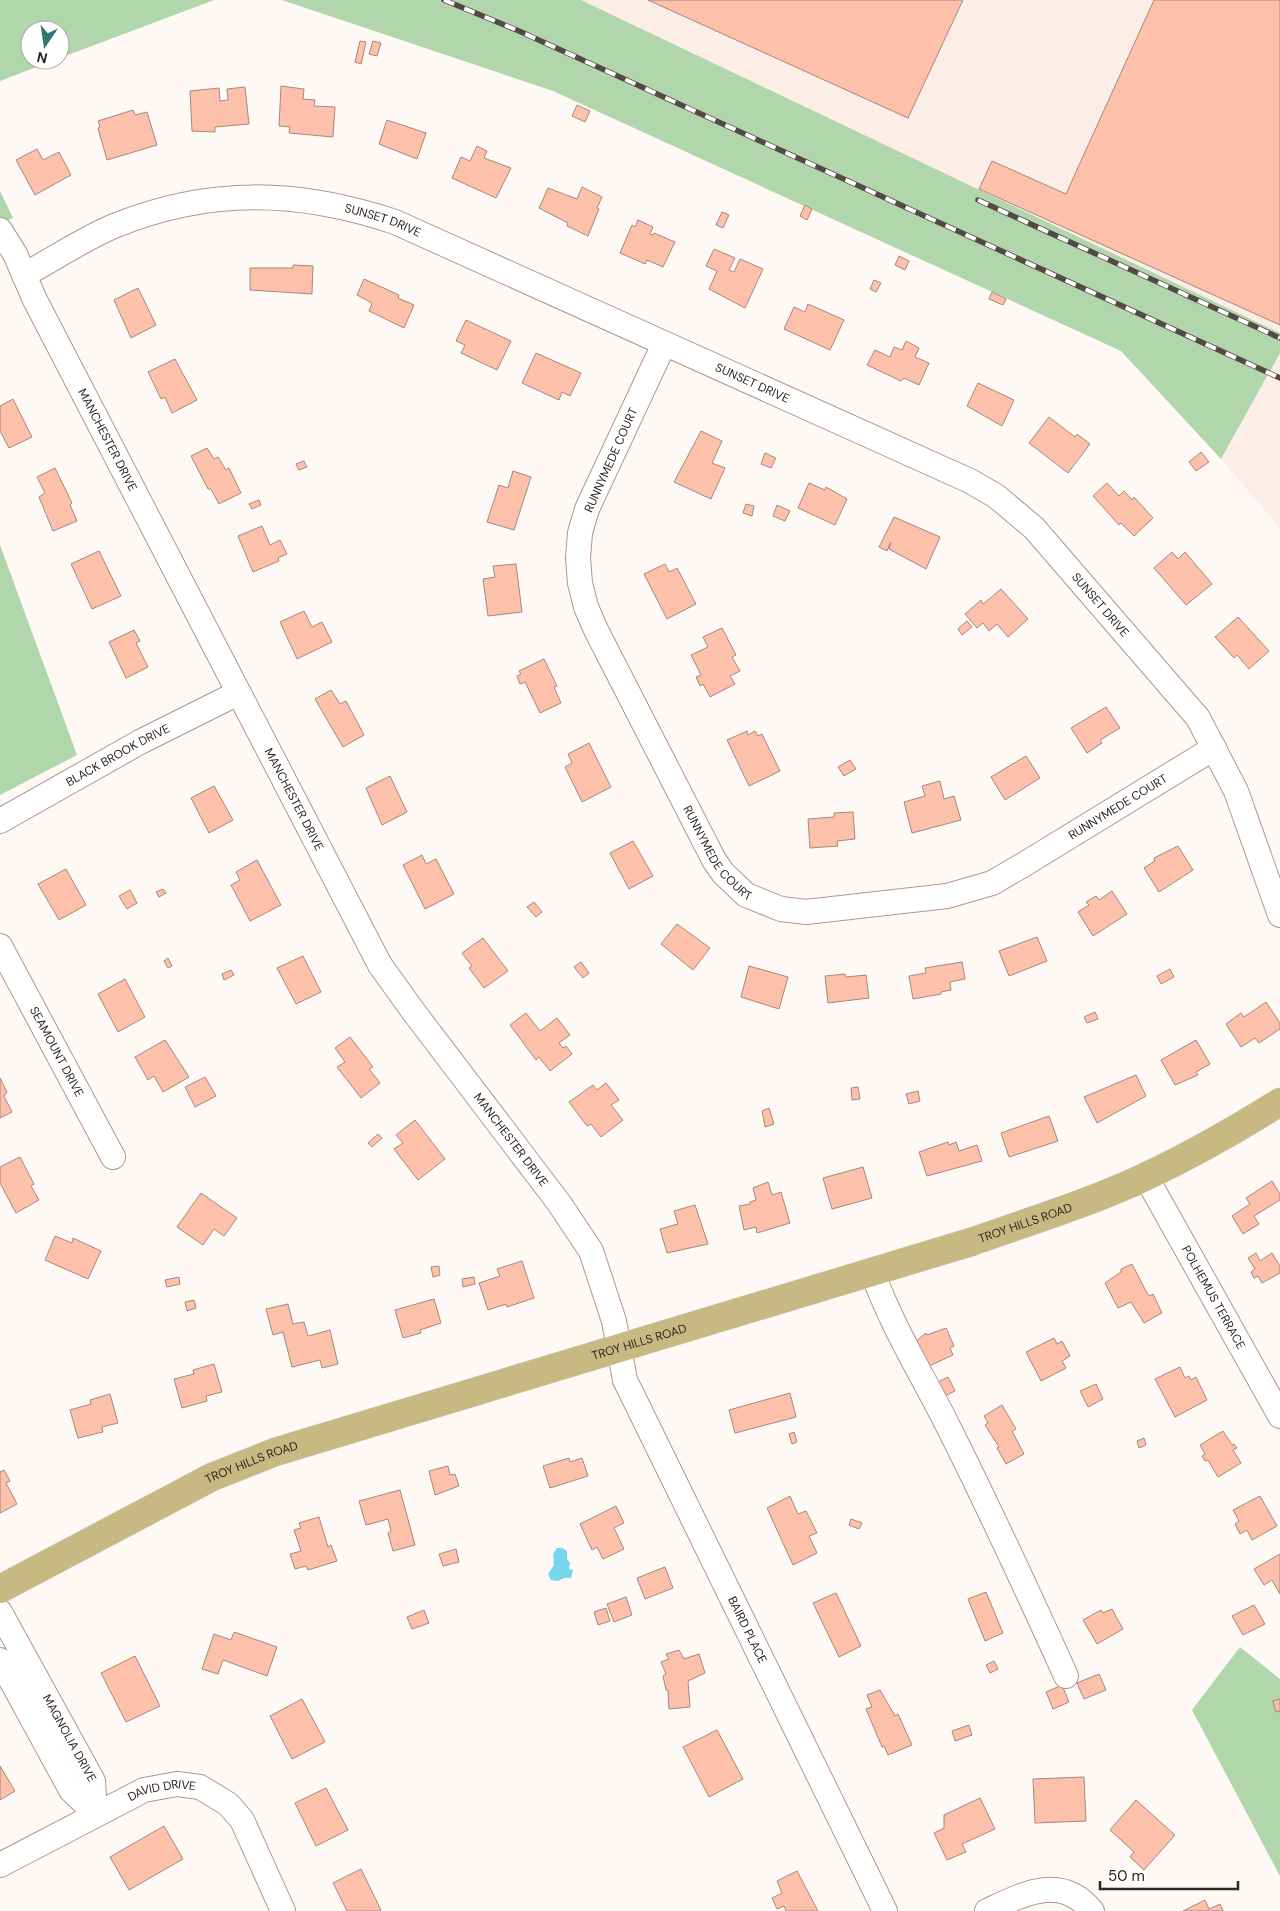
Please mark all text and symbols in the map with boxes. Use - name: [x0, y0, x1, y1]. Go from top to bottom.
- north arrow: [20, 20, 70, 70]
- text: N: [35, 48, 49, 68]
- street label: SUNSET DRIVE: [343, 200, 424, 241]
- street label: SUNSET DRIVE: [713, 359, 792, 407]
- street label: MANCHESTER DRIVE: [74, 386, 141, 494]
- street label: RUNNYMEDE COURT: [581, 405, 641, 515]
- street label: SUNSET DRIVE: [1068, 569, 1133, 641]
- street label: BLACK BROOK DRIVE: [63, 720, 173, 790]
- street label: MANCHESTER DRIVE: [261, 745, 327, 854]
- street label: RUNNYMEDE COURT: [1065, 770, 1171, 843]
- street label: RUNNYMEDE COURT: [679, 803, 754, 905]
- street label: SEAMOUNT DRIVE: [26, 1004, 87, 1100]
- street label: MANCHESTER DRIVE: [470, 1090, 552, 1190]
- street label: TROY HILLS ROAD: [976, 1199, 1074, 1247]
- street label: POLHEMUS TERRACE: [1178, 1243, 1249, 1352]
- street label: TROY HILLS ROAD: [590, 1320, 689, 1364]
- street label: TROY HILLS ROAD: [202, 1438, 300, 1487]
- street label: BAIRD PLACE: [724, 1594, 771, 1666]
- street label: MAGNOLIA DRIVE: [39, 1692, 100, 1785]
- street label: DAVID DRIVE: [125, 1776, 197, 1805]
- scale bar: [1100, 1858, 1238, 1890]
- text: 50 m: [1108, 1866, 1145, 1886]

